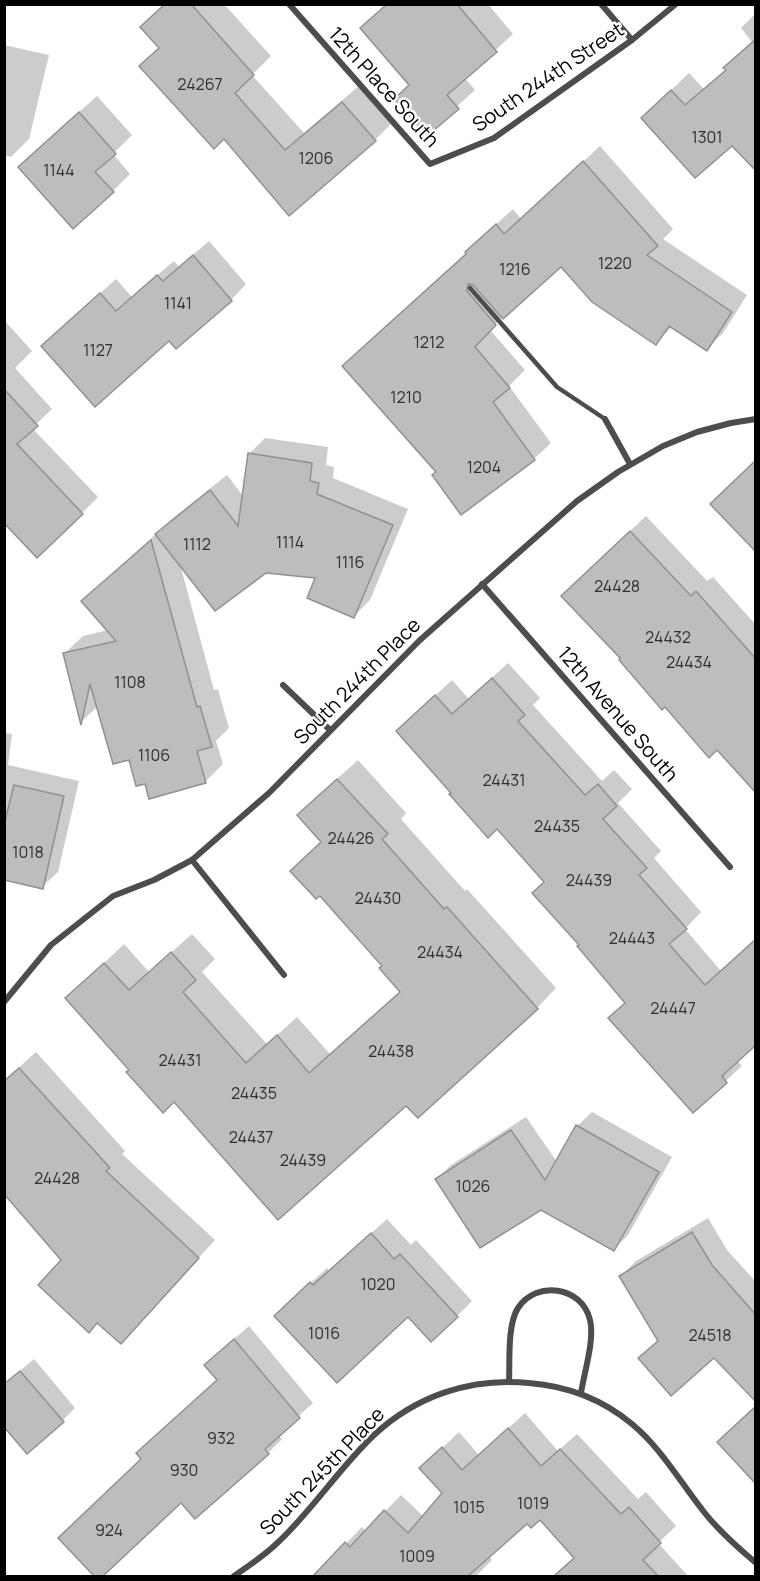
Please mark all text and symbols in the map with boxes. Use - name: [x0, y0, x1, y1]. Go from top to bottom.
- street label: South 244th Street: [467, 16, 629, 137]
- street label: 12th Place South: [323, 21, 446, 153]
- house number: 24267: [177, 73, 223, 95]
- house number: 1301: [691, 126, 723, 148]
- house number: 1206: [298, 147, 334, 169]
- house number: 1144: [43, 159, 75, 181]
- house number: 1220: [598, 252, 632, 274]
- house number: 1216: [499, 258, 531, 280]
- house number: 1141: [164, 292, 192, 314]
- house number: 1212: [414, 331, 444, 353]
- house number: 1127: [83, 339, 113, 361]
- house number: 1210: [390, 386, 422, 408]
- house number: 1204: [467, 456, 501, 478]
- house number: 1114: [276, 531, 304, 553]
- house number: 1112: [183, 533, 211, 555]
- house number: 1116: [336, 551, 364, 573]
- house number: 24428: [594, 575, 640, 597]
- street label: South 244th Place: [287, 611, 426, 750]
- house number: 24432: [645, 626, 691, 648]
- street label: 12th Avenue South: [552, 640, 685, 787]
- house number: 24434: [666, 651, 712, 673]
- house number: 1108: [114, 671, 146, 693]
- house number: 1106: [138, 744, 170, 766]
- house number: 24431: [483, 769, 525, 791]
- house number: 24435: [534, 815, 580, 837]
- house number: 24426: [328, 827, 374, 849]
- house number: 1018: [12, 841, 44, 863]
- house number: 24439: [566, 869, 612, 891]
- house number: 24430: [355, 887, 401, 909]
- house number: 24443: [609, 927, 655, 949]
- house number: 24434: [417, 941, 463, 963]
- house number: 24447: [650, 997, 696, 1019]
- house number: 24438: [368, 1040, 414, 1062]
- house number: 24431: [159, 1049, 201, 1071]
- house number: 24435: [231, 1082, 277, 1104]
- house number: 24437: [229, 1126, 273, 1148]
- house number: 24439: [280, 1149, 326, 1171]
- house number: 24428: [34, 1167, 80, 1189]
- house number: 1026: [455, 1175, 491, 1197]
- house number: 1020: [361, 1273, 395, 1295]
- house number: 1016: [308, 1322, 340, 1344]
- house number: 24518: [689, 1324, 732, 1346]
- street label: South 245th Place: [253, 1401, 390, 1541]
- house number: 932: [207, 1427, 235, 1449]
- house number: 930: [170, 1459, 198, 1481]
- house number: 1019: [517, 1492, 549, 1514]
- house number: 1015: [453, 1496, 485, 1518]
- house number: 924: [95, 1519, 123, 1541]
- house number: 1009: [399, 1545, 435, 1567]

